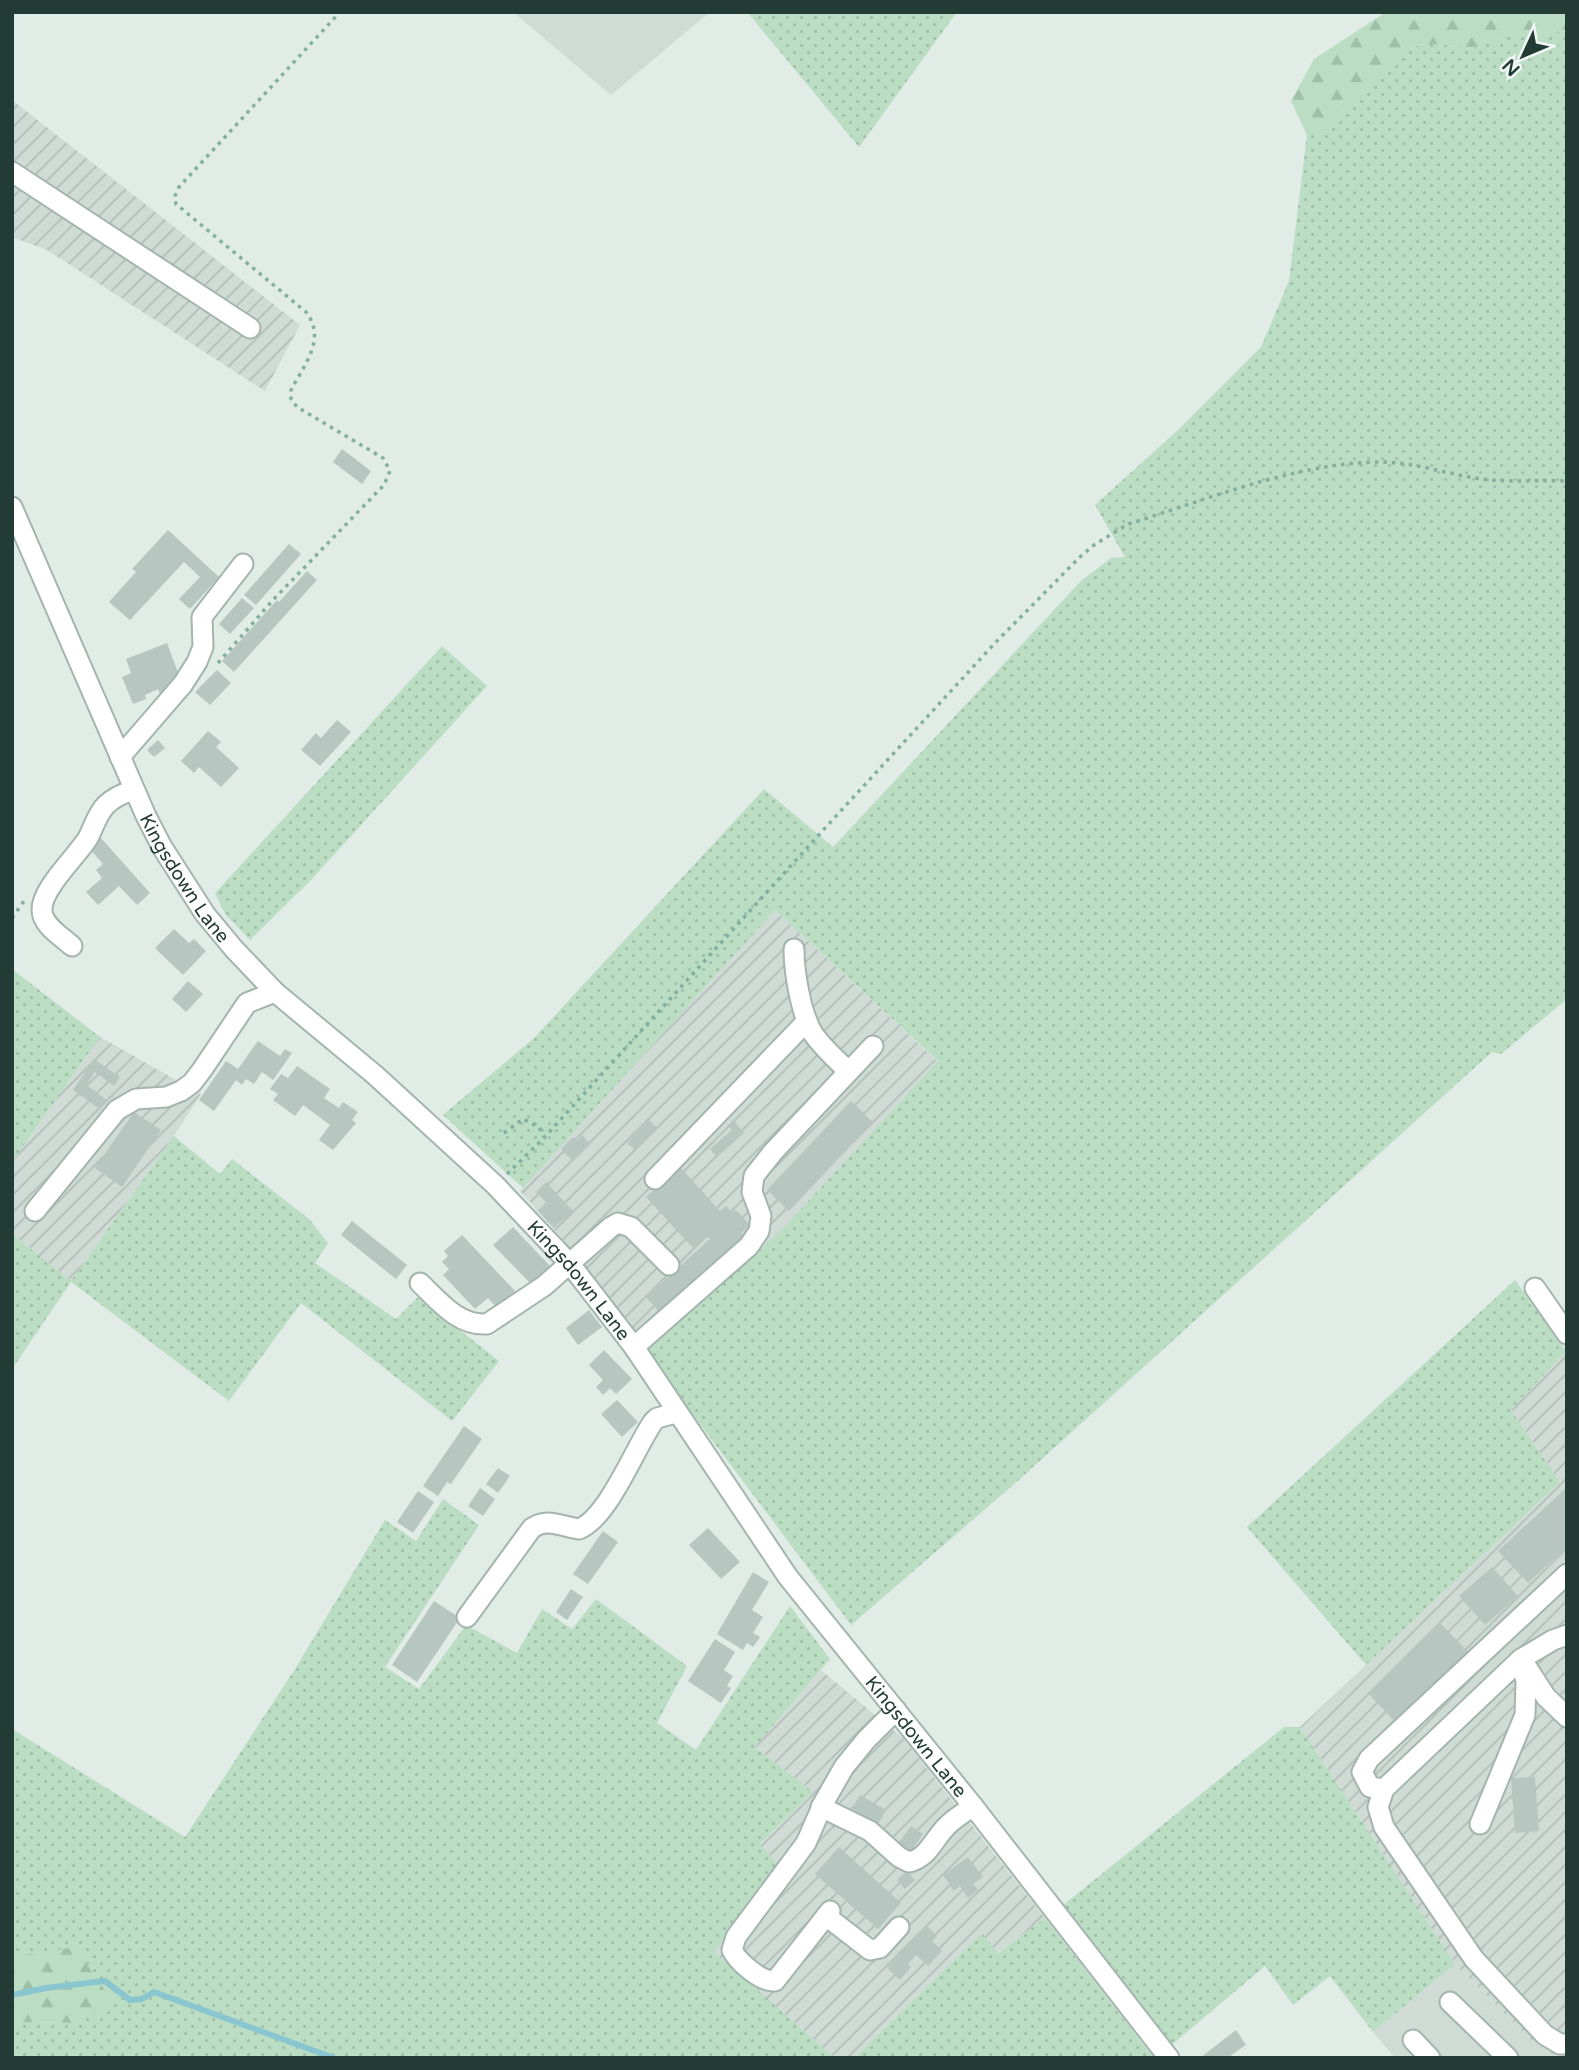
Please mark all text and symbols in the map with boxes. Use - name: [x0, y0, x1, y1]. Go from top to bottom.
- north arrow: [1488, 21, 1558, 91]
- text: N: [1498, 54, 1525, 80]
- street label: Kingsdown Lane: [135, 810, 234, 947]
- street label: Kingsdown Lane: [522, 1216, 635, 1345]
- street label: Kingsdown Lane: [860, 1672, 971, 1802]

